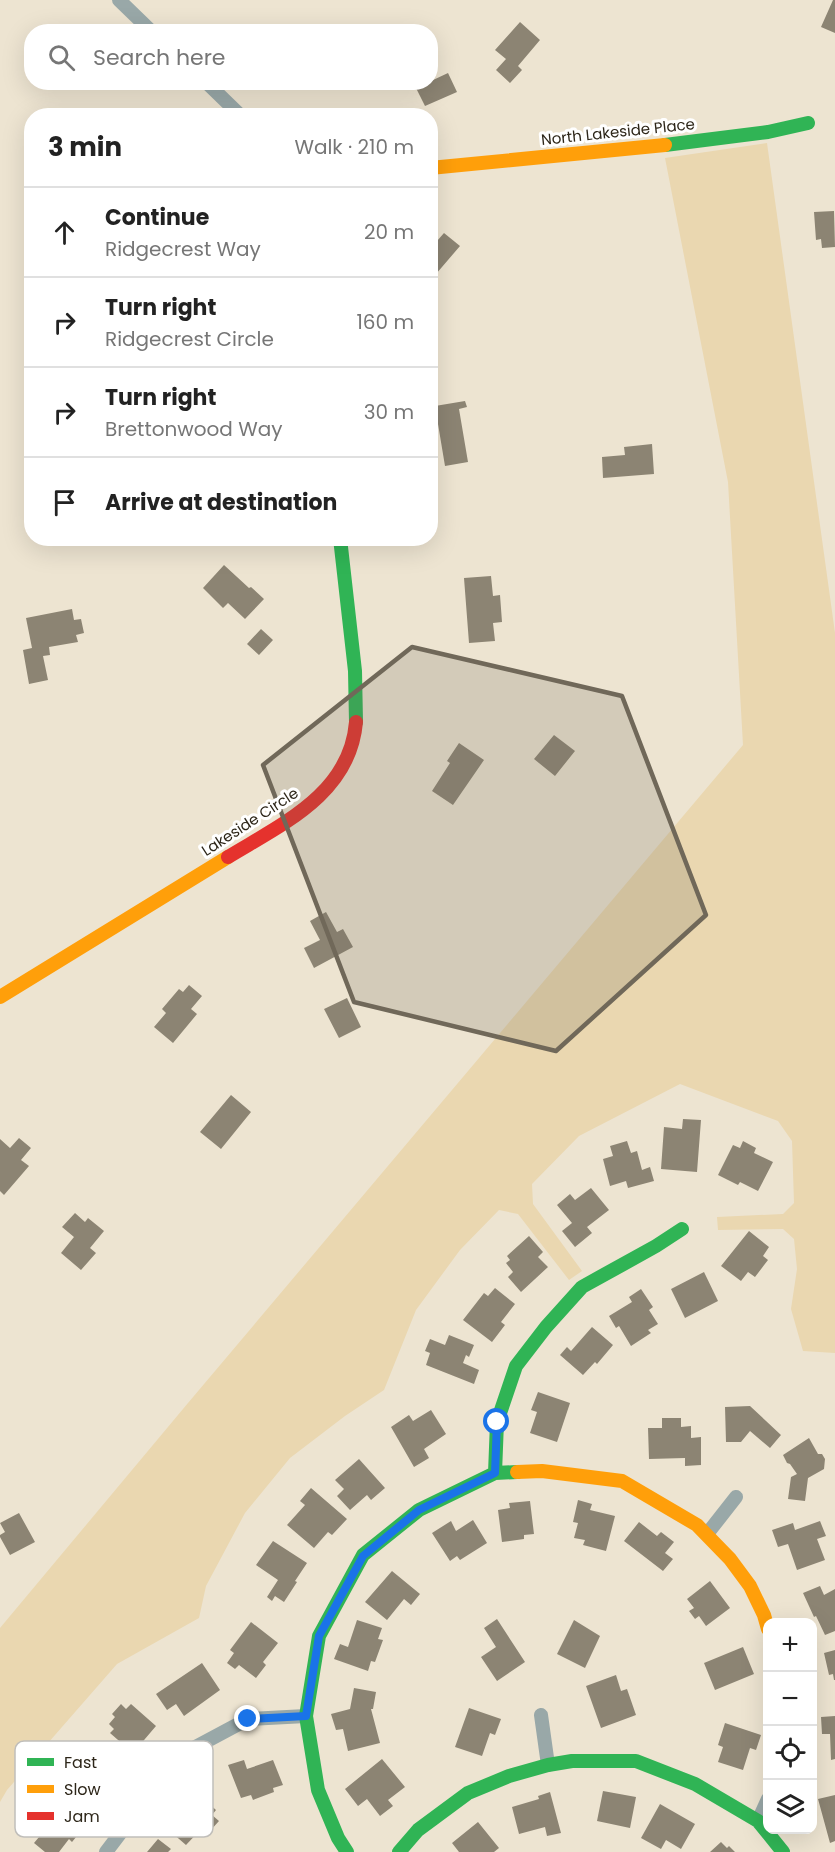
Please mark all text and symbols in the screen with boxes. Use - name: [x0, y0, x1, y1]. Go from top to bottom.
- search box: [24, 24, 438, 90]
- icon: search: [45, 41, 78, 74]
- text: Search here: [93, 42, 226, 73]
- street label: North Lakeside Place: [540, 113, 696, 150]
- text: 3 min: [48, 129, 122, 165]
- text: Walk · 210 m: [294, 133, 414, 161]
- text: Continue: [105, 202, 209, 233]
- icon: ahead: [48, 216, 81, 249]
- text: 20 m: [364, 218, 414, 246]
- text: Ridgecrest Way: [105, 235, 261, 263]
- text: Turn right: [105, 292, 216, 323]
- icon: right: [48, 306, 81, 339]
- text: 160 m: [356, 308, 414, 336]
- text: Ridgecrest Circle: [105, 325, 274, 353]
- text: Turn right: [105, 382, 216, 413]
- icon: right: [48, 396, 81, 429]
- text: 30 m: [364, 398, 414, 426]
- text: Brettonwood Way: [105, 415, 282, 443]
- icon: arrive: [48, 486, 81, 519]
- text: Arrive at destination: [105, 487, 337, 518]
- street label: Lakeside Circle: [197, 782, 302, 861]
- route start: [483, 1408, 509, 1434]
- map controls: [763, 1618, 817, 1834]
- button: +: [763, 1618, 817, 1672]
- button: −: [763, 1672, 817, 1726]
- route end: [234, 1705, 260, 1731]
- button: locate: [763, 1726, 817, 1780]
- legend: [15, 1741, 213, 1837]
- text: Fast: [64, 1751, 97, 1774]
- text: Slow: [64, 1778, 101, 1801]
- button: layers: [763, 1780, 817, 1834]
- text: Jam: [64, 1805, 100, 1828]

